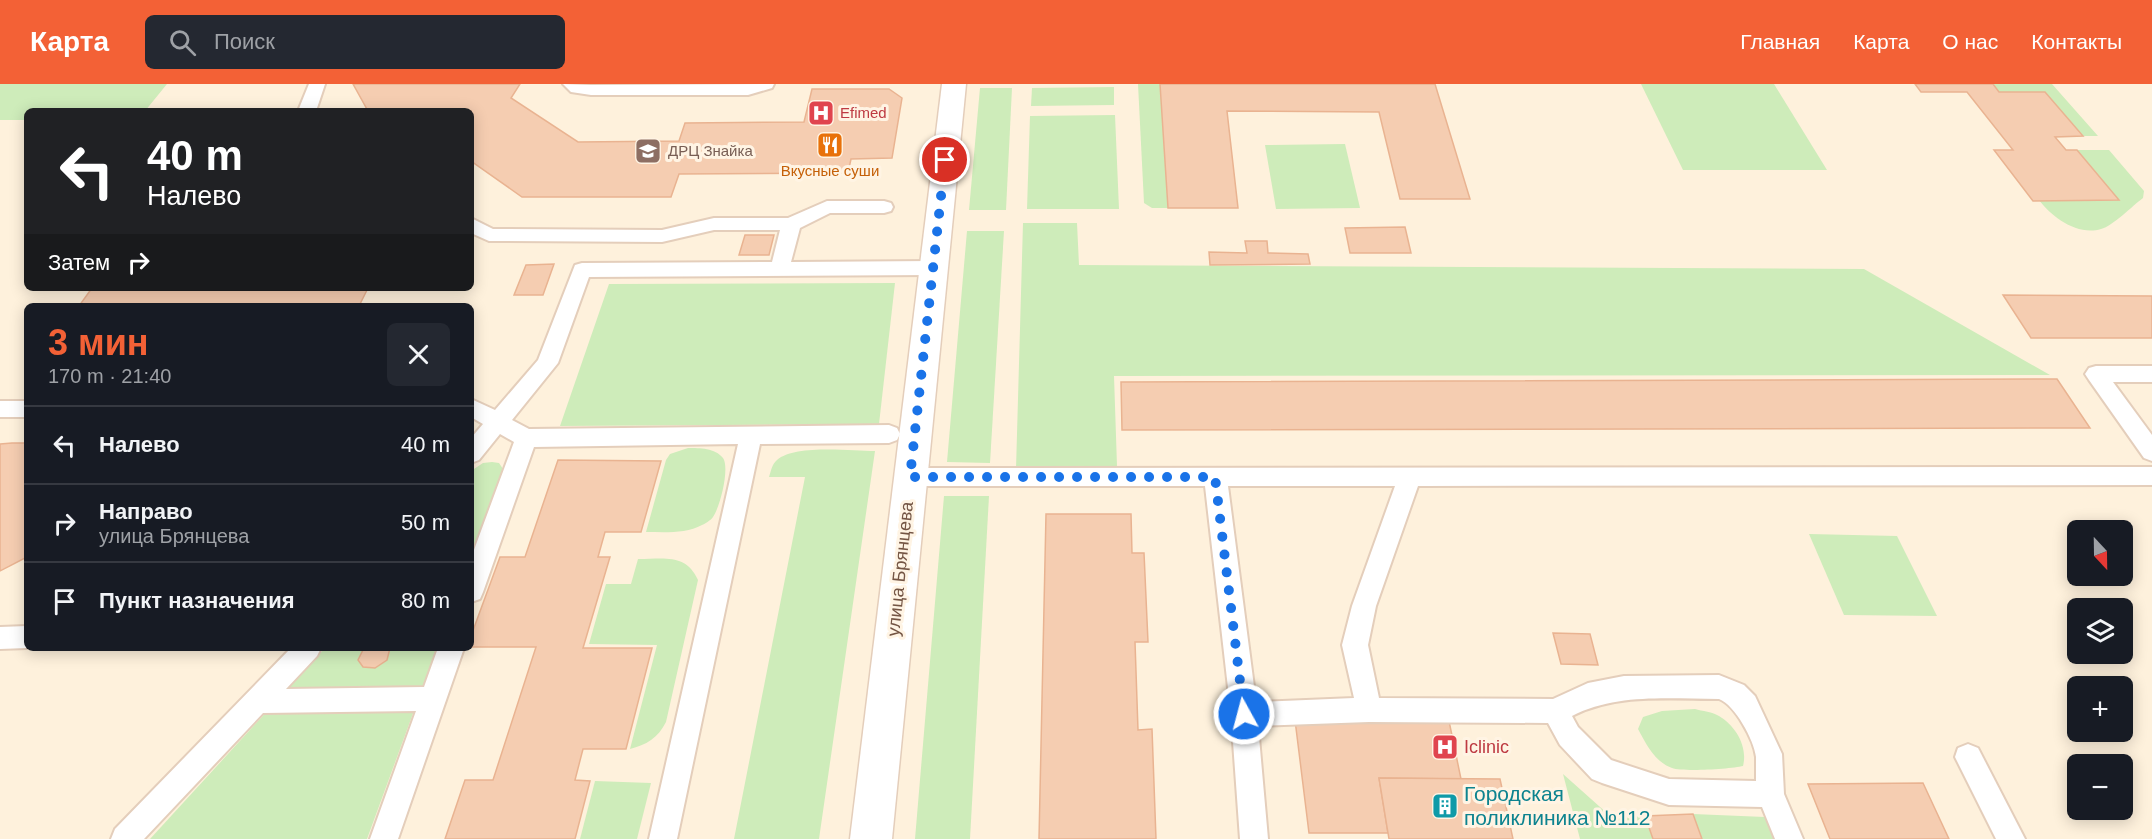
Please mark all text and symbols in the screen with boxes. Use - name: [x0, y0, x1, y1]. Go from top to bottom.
- search box: [145, 15, 565, 69]
- text: Карта: [30, 26, 109, 57]
- icon: search: [166, 26, 199, 59]
- text: Поиск: [214, 29, 275, 54]
- text: Главная: [1740, 30, 1820, 53]
- text: Карта: [1853, 30, 1909, 53]
- text: О нас: [1942, 30, 1998, 53]
- text: Контакты: [2031, 30, 2122, 53]
- hospital icon: Efimed: [806, 98, 836, 128]
- place label: Efimed: [840, 104, 887, 121]
- restaurant icon: Вкусные суши: [815, 130, 845, 160]
- icon: left: [48, 132, 126, 210]
- text: 40 m: [147, 132, 243, 179]
- pin: [919, 134, 970, 185]
- school or university icon: ДРЦ Знайка: [633, 136, 663, 166]
- place label: ДРЦ Знайка: [668, 142, 753, 159]
- icon: arrive: [928, 143, 961, 176]
- place label: Вкусные суши: [781, 162, 879, 179]
- text: Налево: [147, 181, 241, 211]
- icon: right: [122, 246, 155, 279]
- text: Затем: [48, 250, 110, 275]
- text: 3 мин: [48, 322, 149, 363]
- button: close: [387, 323, 450, 386]
- text: 170 m · 21:40: [48, 365, 171, 387]
- icon: left: [48, 429, 81, 462]
- text: Налево: [99, 432, 180, 457]
- text: 40 m: [401, 432, 450, 457]
- text: Направо: [99, 499, 193, 524]
- street label: улица Брянцева: [883, 500, 917, 637]
- icon: right: [48, 507, 81, 540]
- text: 50 m: [401, 510, 450, 535]
- north arrow: [2067, 520, 2133, 586]
- map controls: [2067, 520, 2133, 820]
- text: улица Брянцева: [99, 525, 249, 547]
- icon: arrive: [48, 585, 81, 618]
- text: Пункт назначения: [99, 588, 295, 613]
- text: 80 m: [401, 588, 450, 613]
- button: layers: [2067, 598, 2133, 664]
- button: +: [2067, 676, 2133, 742]
- position arrow: [1212, 682, 1276, 746]
- hospital icon: Iclinic: [1430, 732, 1460, 762]
- place label: Iclinic: [1464, 737, 1509, 757]
- button: −: [2067, 754, 2133, 820]
- place label: Городская поликлиника №112: [1464, 782, 1650, 829]
- building icon: Городская поликлиника №112: [1430, 791, 1460, 821]

